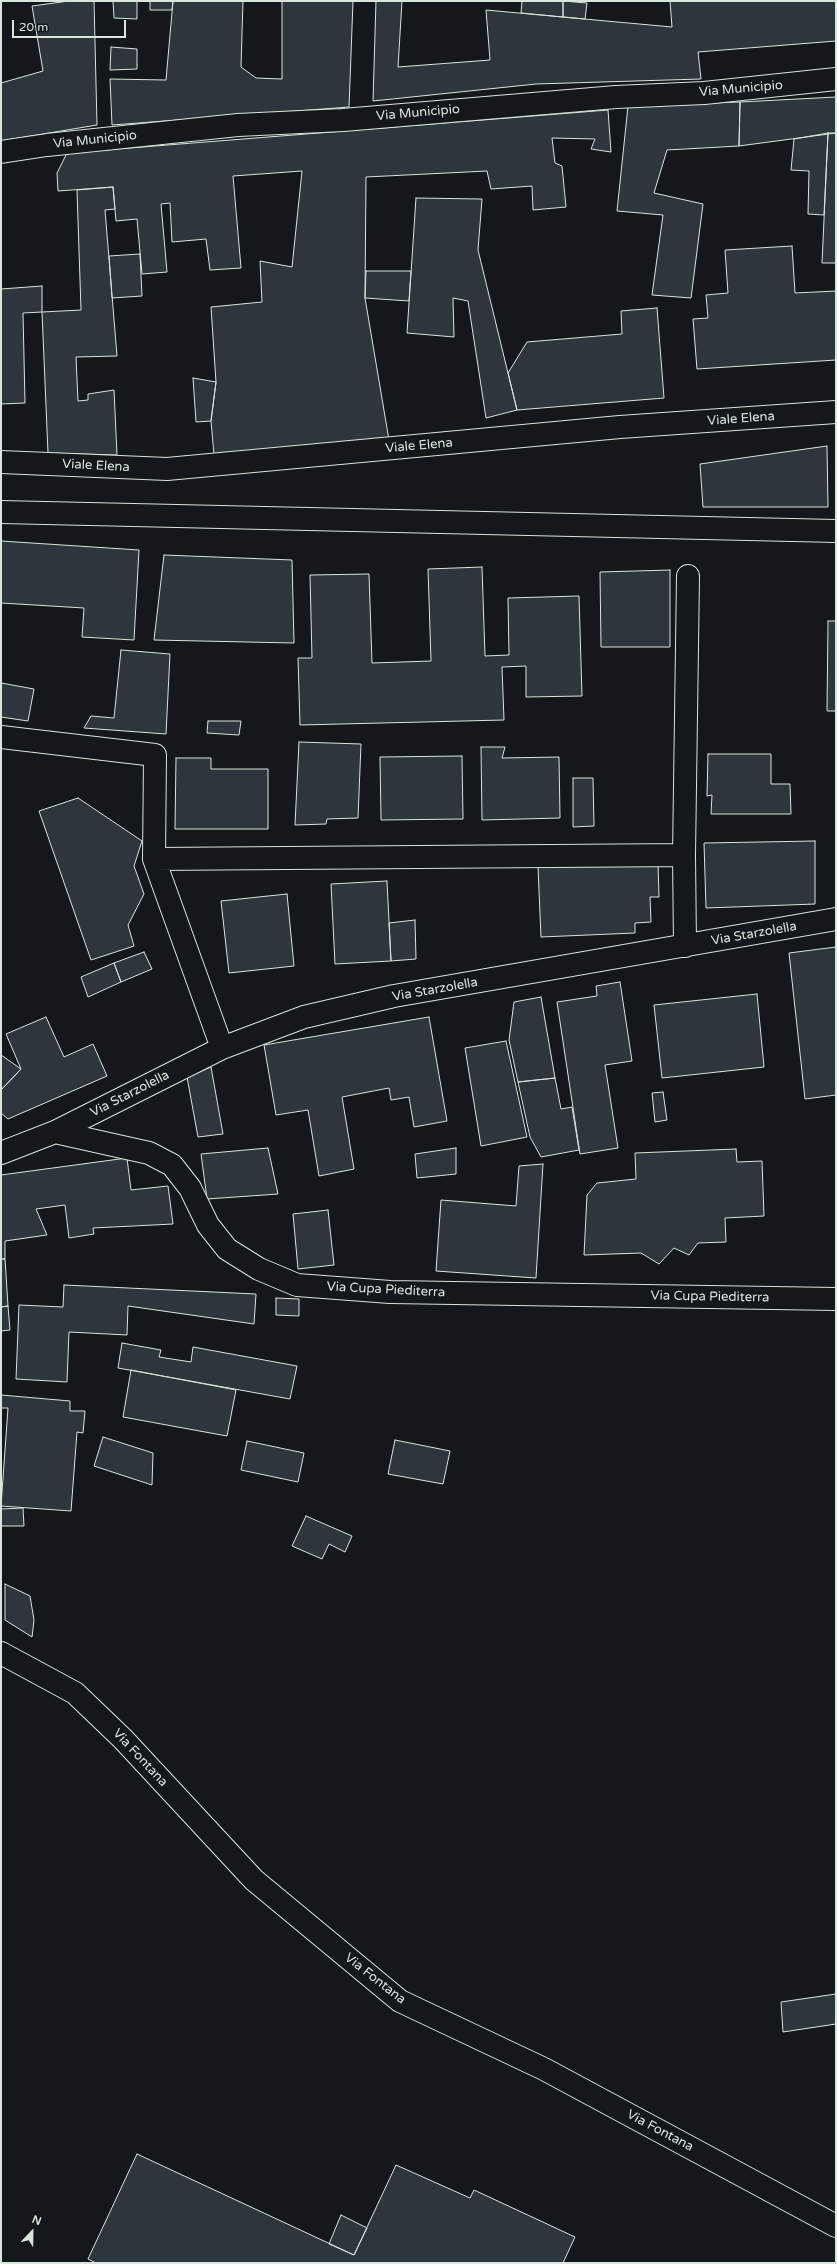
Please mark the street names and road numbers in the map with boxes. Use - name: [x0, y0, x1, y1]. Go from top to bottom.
- street label: Via Municipio: [699, 78, 783, 100]
- street label: Via Municipio: [376, 102, 460, 124]
- street label: Via Municipio: [53, 128, 137, 152]
- street label: Viale Elena: [707, 409, 775, 429]
- street label: Viale Elena: [385, 435, 453, 457]
- street label: Viale Elena: [62, 456, 130, 476]
- street label: Via Starzolella: [710, 919, 798, 949]
- street label: Via Starzolella: [391, 975, 479, 1005]
- street label: Via Starzolella: [88, 1067, 172, 1121]
- street label: Via Cupa Piediterra: [326, 1279, 446, 1301]
- street label: Via Cupa Piediterra: [651, 1288, 769, 1306]
- street label: Via Fontana: [109, 1726, 171, 1790]
- street label: Via Fontana: [341, 1950, 409, 2008]
- street label: Via Fontana: [624, 2107, 696, 2155]

